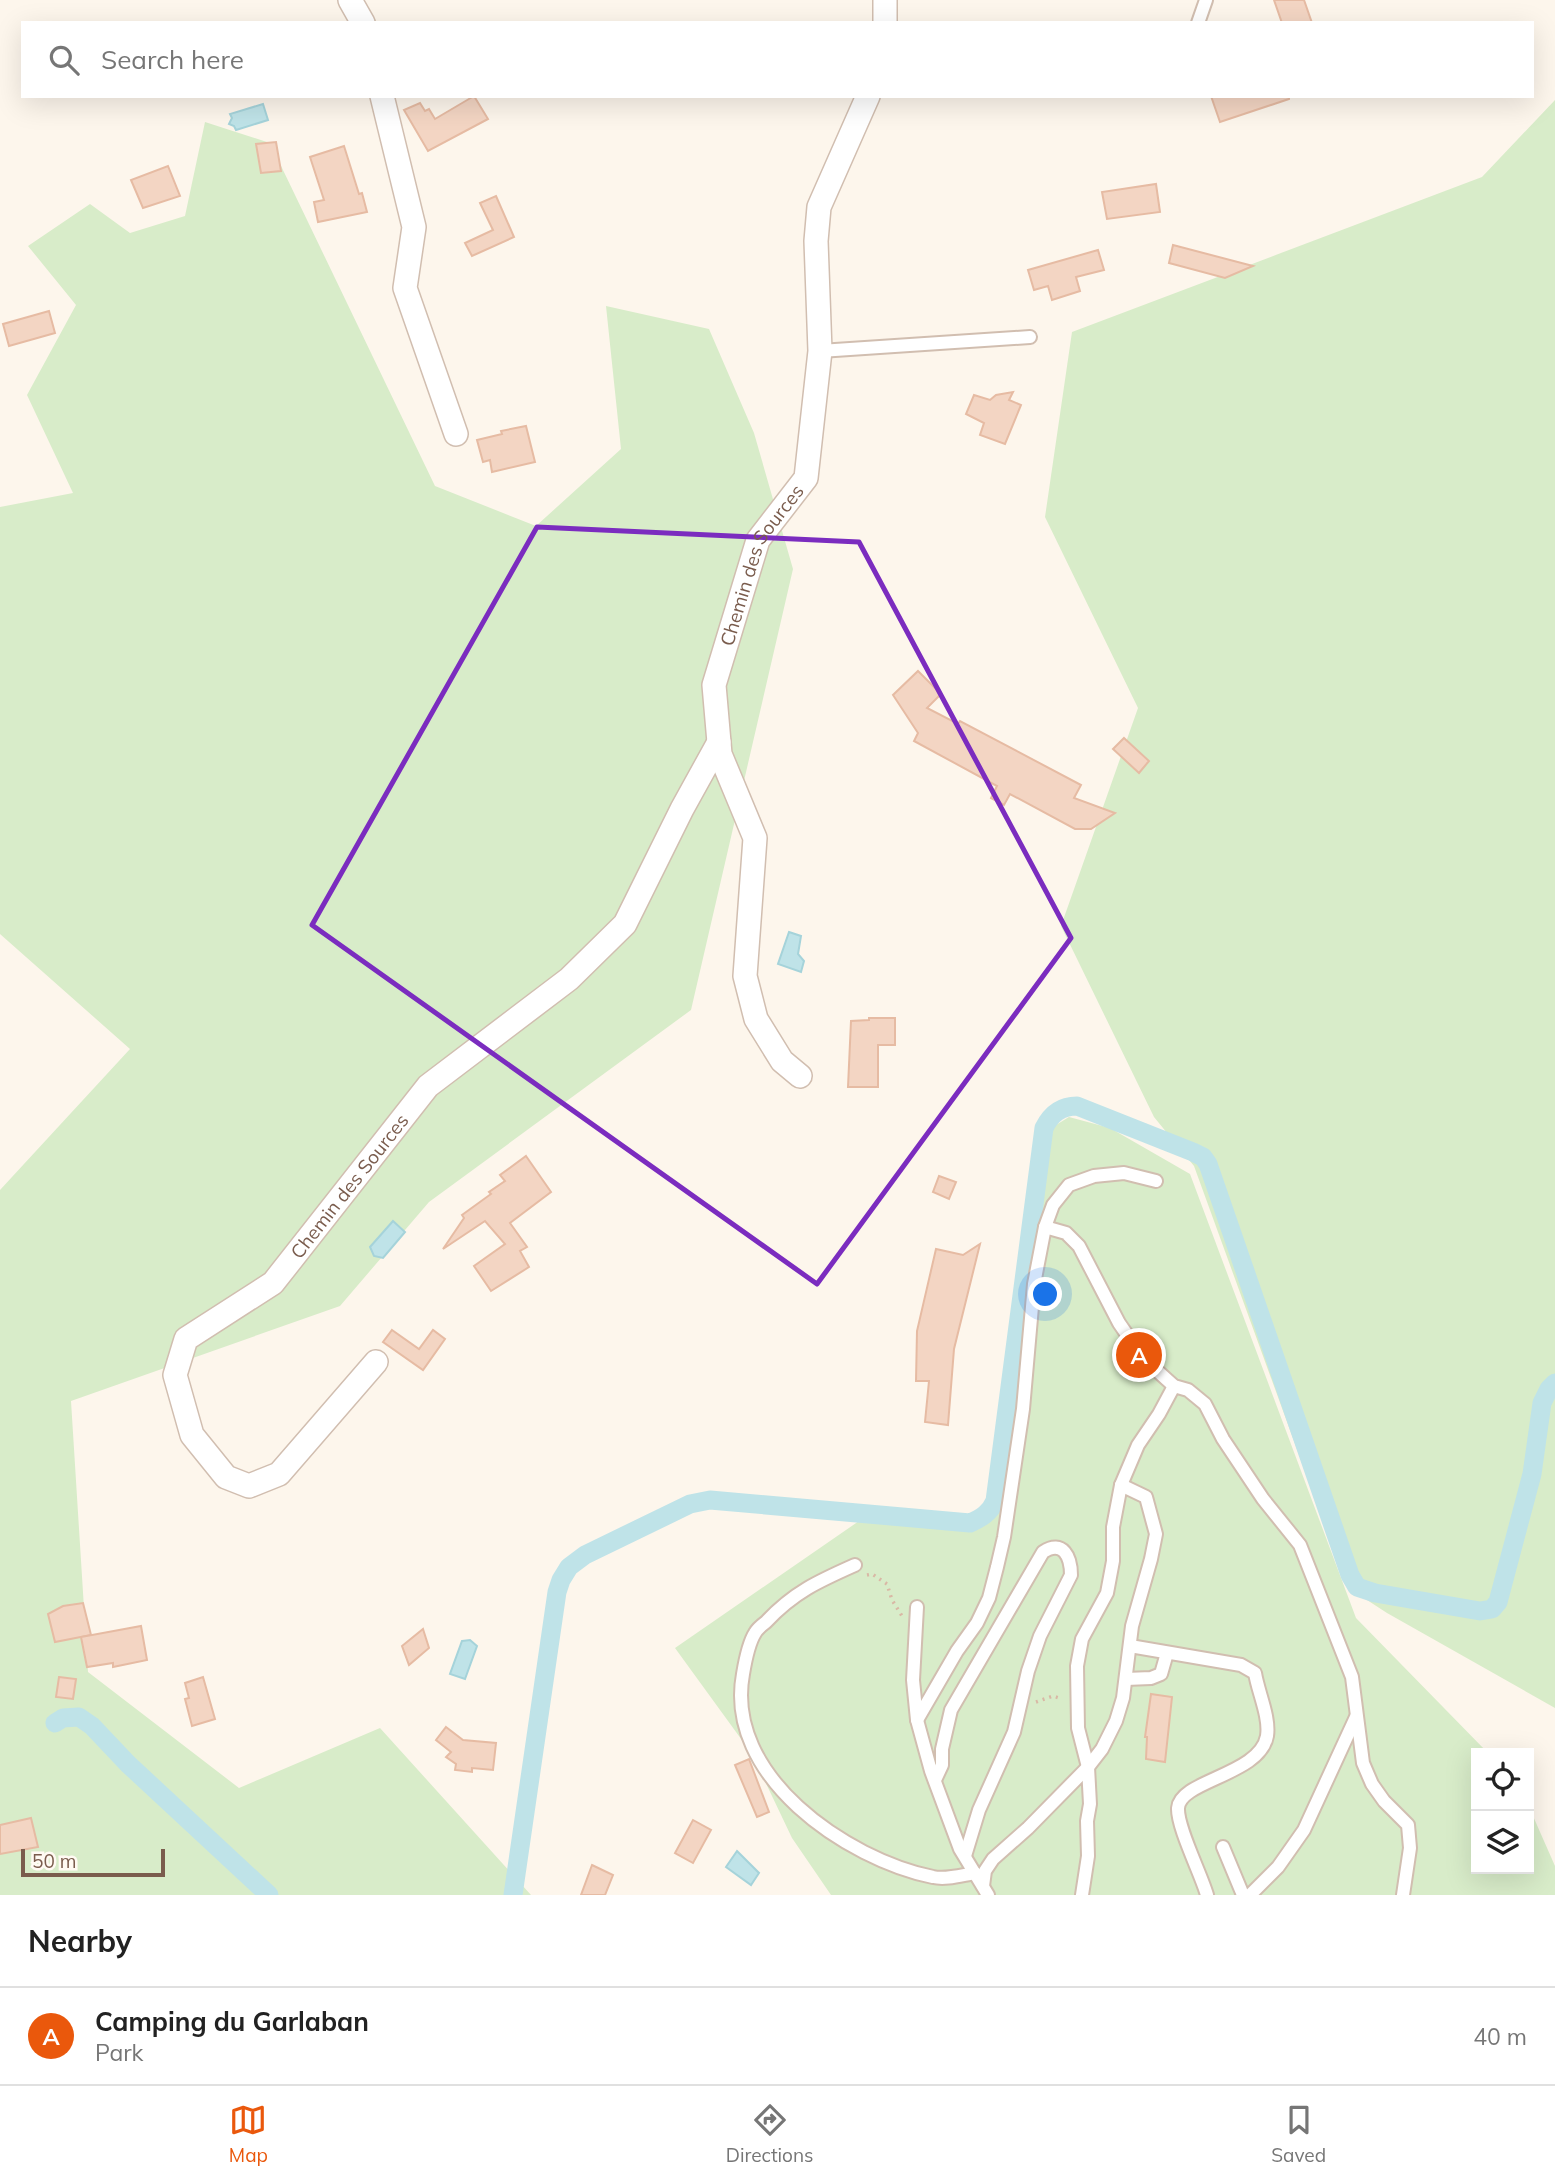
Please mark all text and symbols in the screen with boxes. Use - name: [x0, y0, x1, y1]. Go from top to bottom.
- search box: [21, 21, 1534, 98]
- icon: search: [45, 41, 83, 79]
- text: Search here: [101, 43, 244, 76]
- street label: Chemin des Sources: [715, 479, 809, 649]
- street label: Chemin des Sources: [285, 1109, 414, 1263]
- your location: [1028, 1277, 1062, 1311]
- pin: A: [1116, 1329, 1162, 1381]
- map controls: [1471, 1748, 1534, 1874]
- button: locate: [1471, 1748, 1534, 1811]
- button: layers: [1471, 1811, 1534, 1874]
- scale bar: [21, 1846, 164, 1878]
- text: 50 m: [32, 1849, 76, 1873]
- text: Nearby: [28, 1922, 132, 1960]
- text: Camping du Garlaban: [95, 2005, 369, 2038]
- text: A: [42, 2022, 60, 2051]
- text: 40 m: [1473, 2022, 1527, 2051]
- text: Park: [95, 2038, 143, 2067]
- tab: Map: [229, 2101, 268, 2167]
- tab: Directions: [726, 2101, 814, 2167]
- tab: Saved: [1271, 2101, 1326, 2167]

